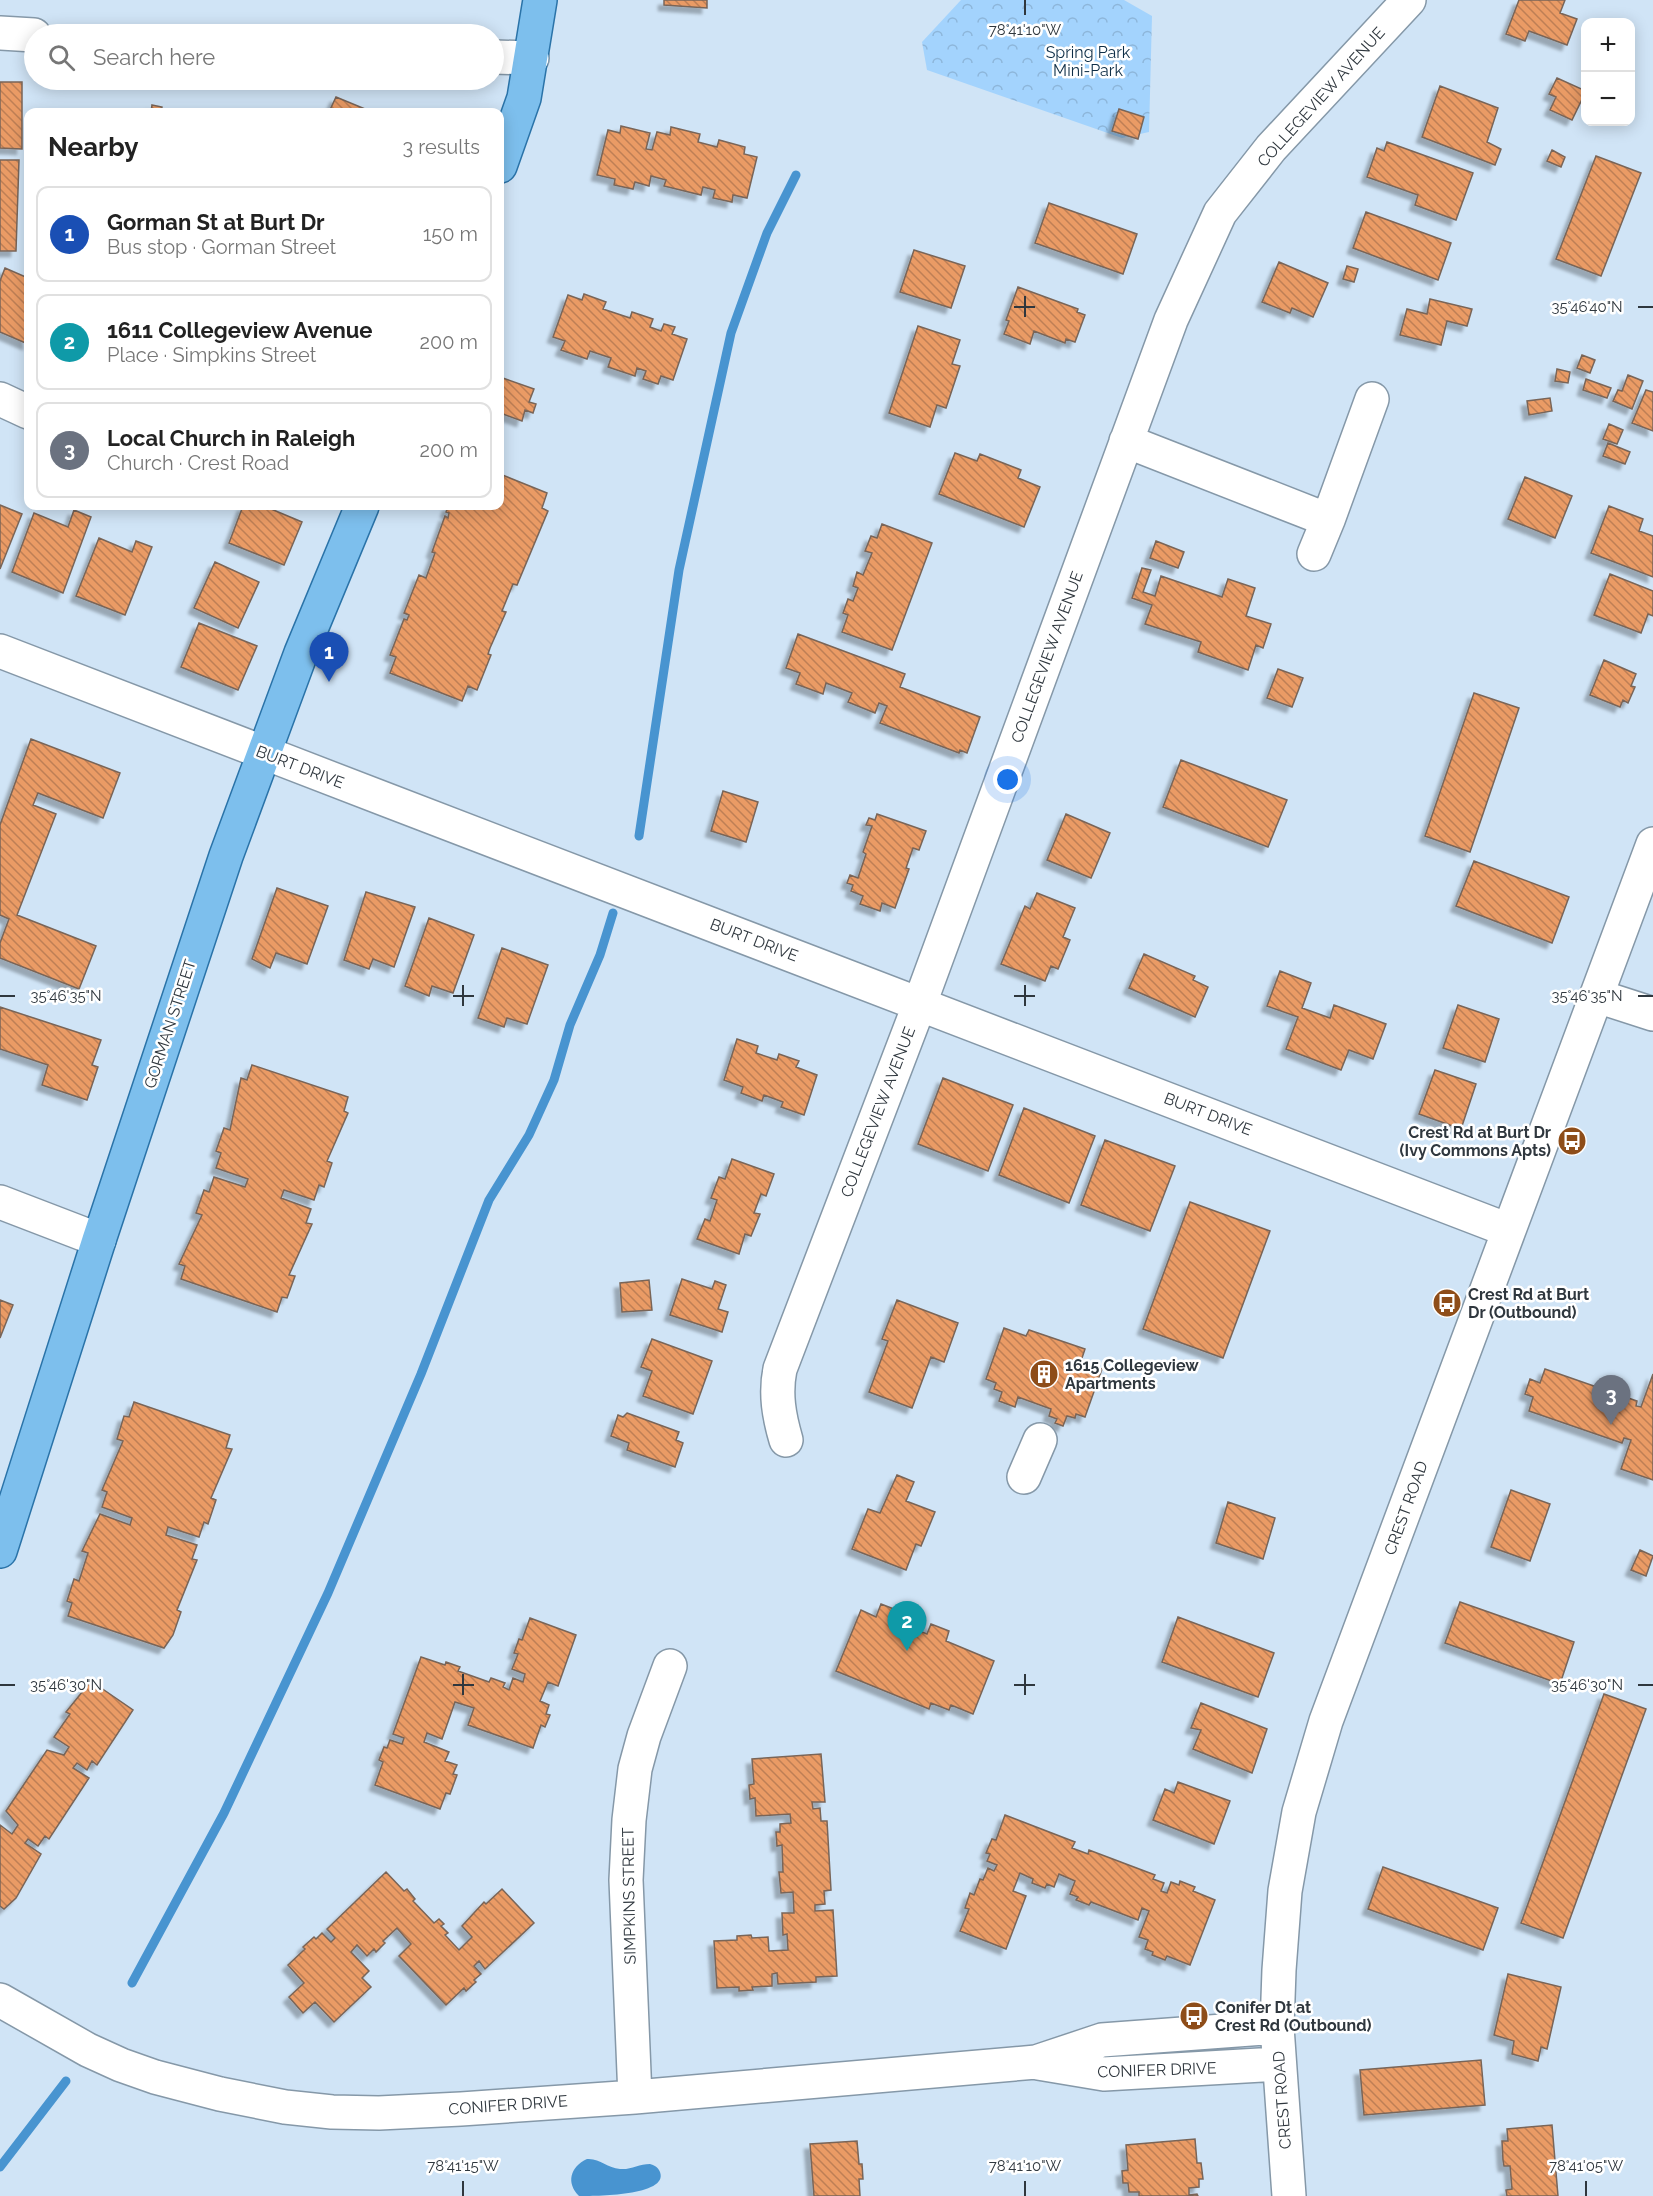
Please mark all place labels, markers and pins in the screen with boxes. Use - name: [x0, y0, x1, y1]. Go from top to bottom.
- pin: 1: [310, 632, 348, 682]
- place label: Crest Rd at Burt Dr (Ivy Commons Apts): [1400, 1123, 1551, 1160]
- bus stop icon: Crest Rd at Burt Dr (Ivy Commons Apts): [1556, 1125, 1588, 1157]
- place label: Crest Rd at Burt Dr (Outbound): [1468, 1285, 1589, 1322]
- bus stop icon: Crest Rd at Burt Dr (Outbound): [1431, 1287, 1463, 1319]
- place label: 1615 Collegeview Apartments: [1065, 1356, 1199, 1393]
- building icon: 1615 Collegeview Apartments: [1028, 1358, 1060, 1390]
- pin: 3: [1592, 1376, 1630, 1425]
- pin: 2: [888, 1602, 926, 1651]
- place label: Conifer Dt at Crest Rd (Outbound): [1215, 1998, 1371, 2035]
- bus stop icon: Conifer Dt at Crest Rd (Outbound): [1178, 2000, 1210, 2032]

